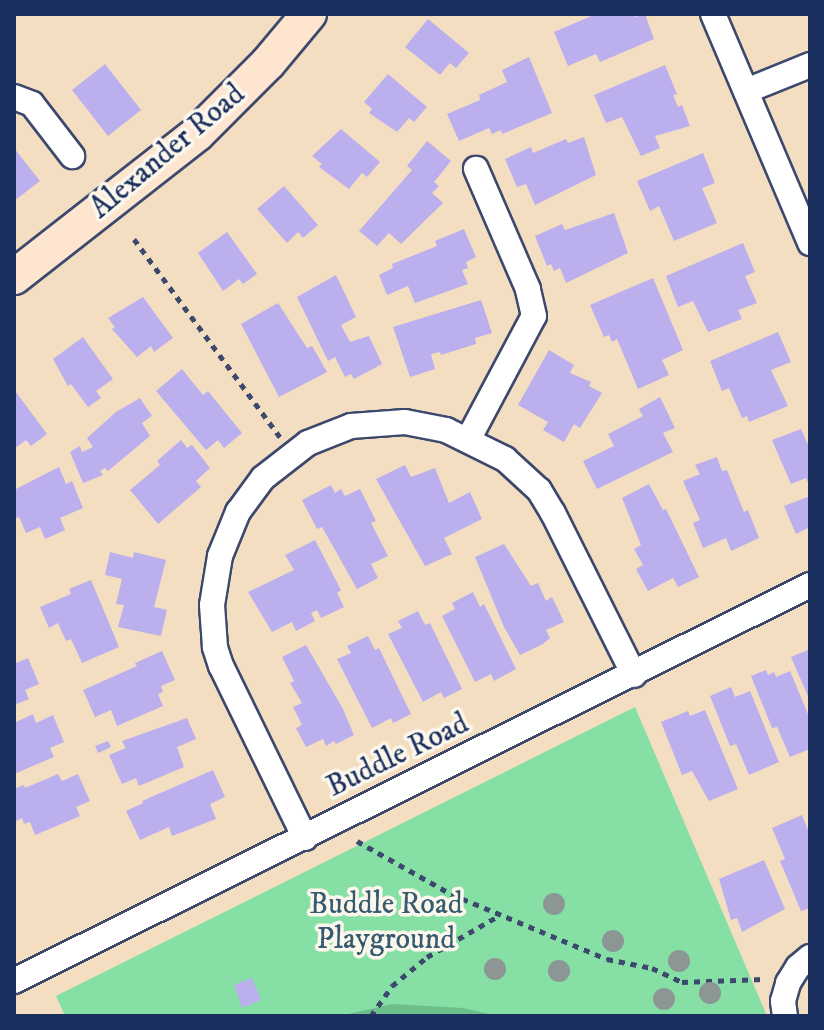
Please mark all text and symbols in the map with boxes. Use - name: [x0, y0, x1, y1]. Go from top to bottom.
- street label: Alexander Road: [83, 77, 253, 227]
- street label: Buddle Road: [321, 706, 475, 806]
- park label: Buddle Road Playground: [309, 887, 463, 958]

